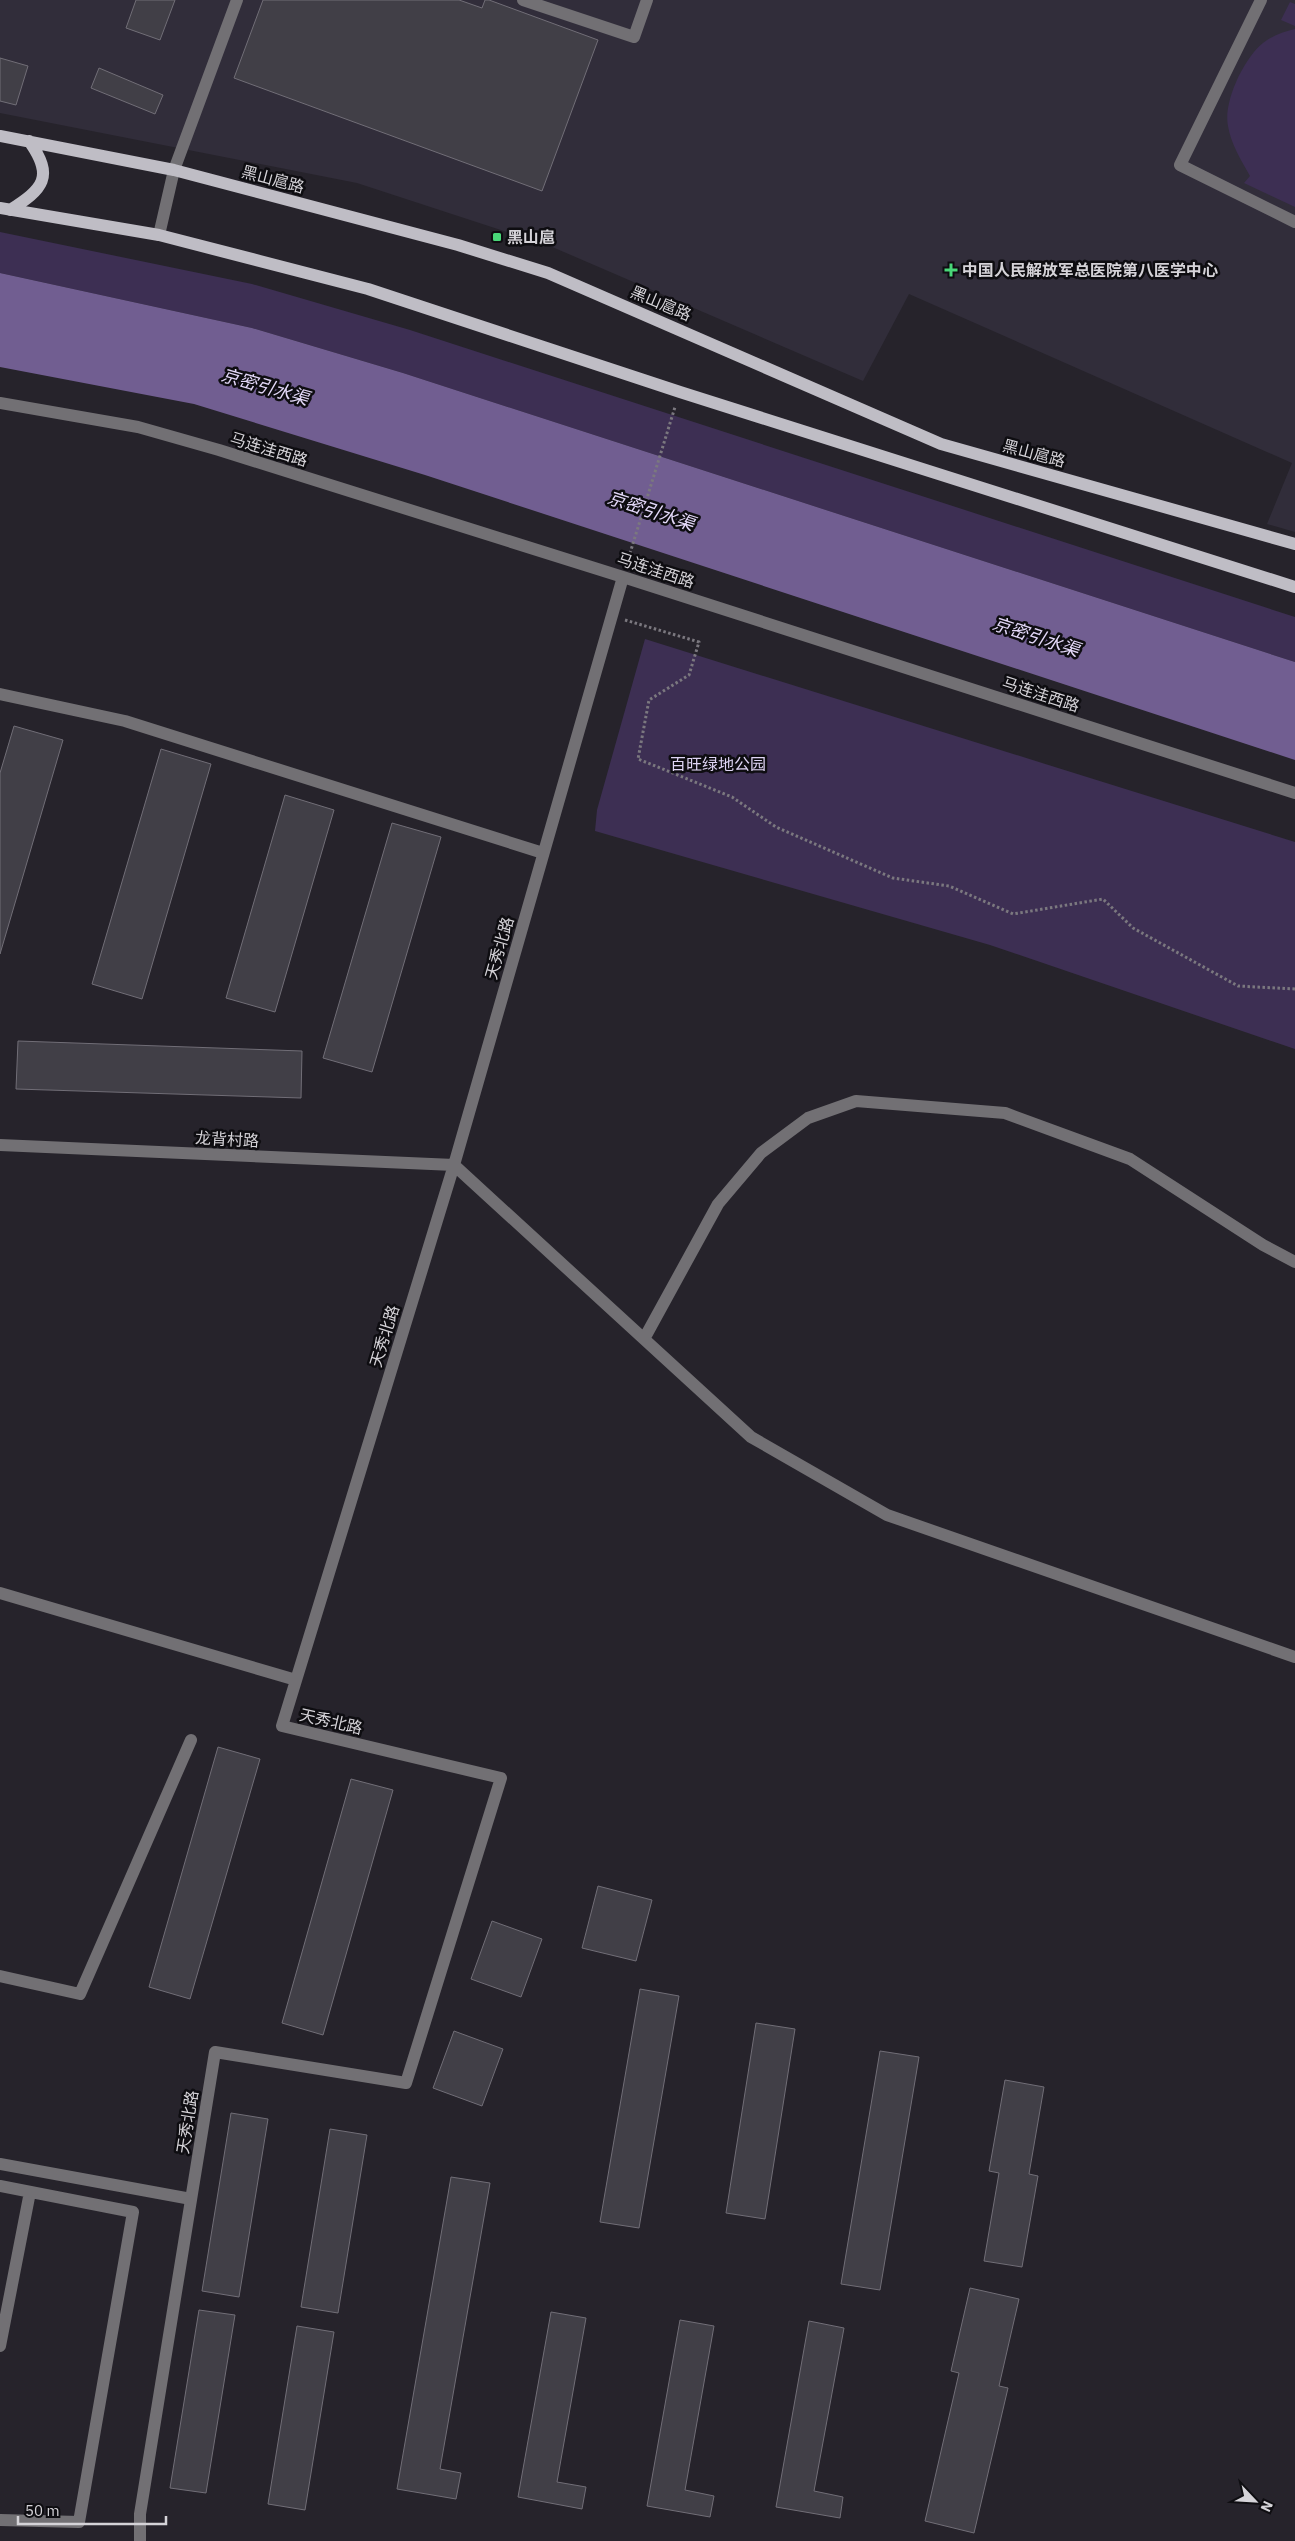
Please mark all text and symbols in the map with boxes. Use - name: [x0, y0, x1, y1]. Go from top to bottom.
- street label: 黑山扈路: [239, 161, 307, 197]
- place label: 黑山扈: [507, 227, 555, 247]
- marker: 黑山扈: [491, 231, 503, 243]
- place label: 中国人民解放军总医院第八医学中心: [962, 260, 1218, 280]
- marker: 中国人民解放军总医院第八医学中心: [944, 263, 958, 277]
- street label: 黑山扈路: [628, 281, 694, 325]
- water label: 京密引水渠: [219, 363, 314, 411]
- street label: 马连洼西路: [228, 428, 310, 470]
- street label: 黑山扈路: [1000, 435, 1068, 471]
- water label: 京密引水渠: [605, 486, 700, 536]
- street label: 马连洼西路: [615, 548, 697, 592]
- water label: 京密引水渠: [990, 612, 1085, 662]
- street label: 马连洼西路: [1000, 672, 1082, 716]
- park label: 百旺绿地公园: [670, 754, 766, 774]
- street label: 天秀北路: [481, 914, 517, 982]
- street label: 龙背村路: [195, 1127, 259, 1151]
- street label: 天秀北路: [365, 1302, 403, 1370]
- street label: 天秀北路: [298, 1704, 364, 1738]
- street label: 天秀北路: [172, 2089, 202, 2155]
- north arrow: [1230, 2476, 1280, 2526]
- scale bar: [18, 2494, 165, 2526]
- text: N: [1256, 2498, 1277, 2515]
- text: 50 m: [25, 2501, 60, 2520]

